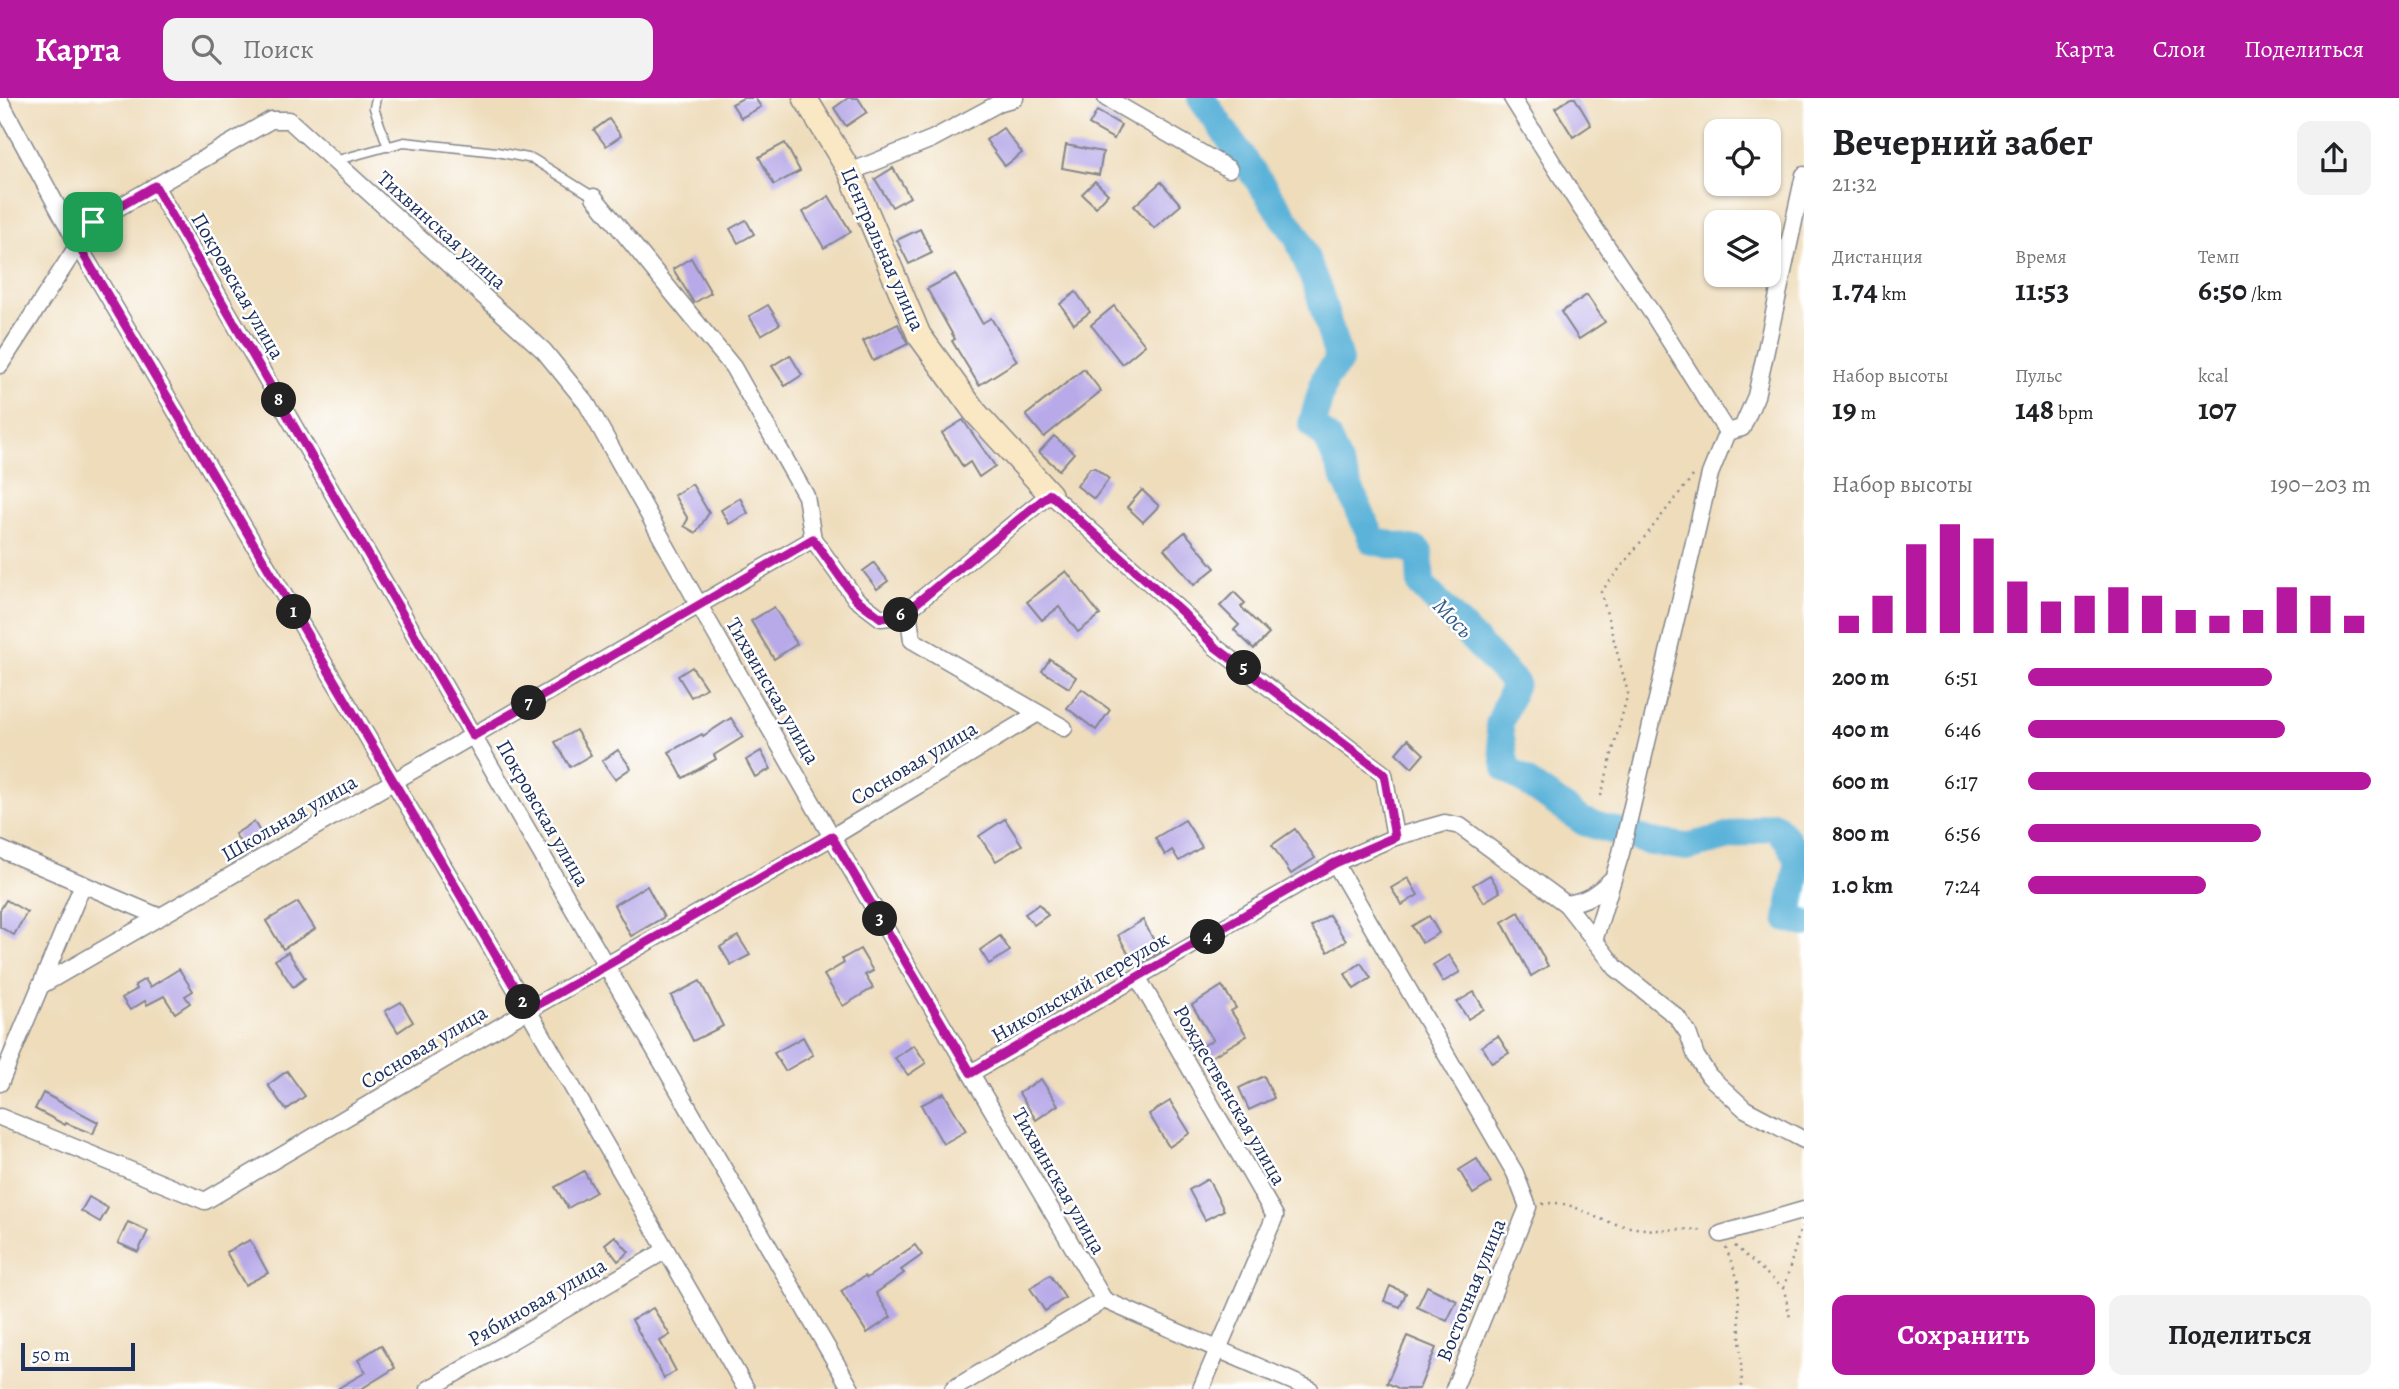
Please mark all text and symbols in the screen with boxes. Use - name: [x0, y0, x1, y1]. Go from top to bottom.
- search box: [163, 18, 653, 81]
- text: Карта: [35, 27, 121, 72]
- icon: search: [187, 30, 225, 68]
- text: Поиск: [243, 32, 314, 67]
- text: Карта: [2054, 33, 2115, 65]
- text: Слои: [2153, 33, 2206, 65]
- text: Поделиться: [2244, 33, 2364, 65]
- text: Вечерний забег: [1832, 116, 2093, 168]
- map controls: [1704, 119, 1781, 287]
- button: locate: [1704, 119, 1781, 196]
- button: share: [2297, 121, 2371, 195]
- street label: Центральная улица: [834, 163, 932, 335]
- street label: Тихвинская улица: [371, 164, 513, 296]
- text: 21:32: [1832, 168, 1877, 199]
- pin: [63, 192, 123, 252]
- icon: arrive: [74, 203, 112, 241]
- street label: Покровская улица: [185, 208, 291, 365]
- button: layers: [1704, 210, 1781, 287]
- text: Дистанция: [1832, 244, 1923, 270]
- text: Время: [2015, 244, 2067, 270]
- text: Темп: [2198, 244, 2239, 270]
- text: 1.74: [1832, 270, 1878, 310]
- text: 11:53: [2015, 270, 2069, 310]
- text: 6:50: [2198, 270, 2247, 310]
- text: km: [1878, 281, 1907, 307]
- text: /km: [2247, 281, 2282, 307]
- text: Набор высоты: [1832, 363, 1948, 389]
- text: Пульс: [2015, 363, 2063, 389]
- text: kcal: [2198, 363, 2228, 389]
- pin: 8: [262, 382, 296, 418]
- text: 8: [274, 386, 283, 412]
- text: 19: [1832, 389, 1857, 429]
- text: 148: [2015, 389, 2054, 429]
- text: 107: [2198, 389, 2237, 429]
- text: m: [1857, 400, 1876, 426]
- text: bpm: [2054, 400, 2094, 426]
- text: Набор высоты: [1832, 469, 1973, 500]
- text: 190–203 m: [2270, 469, 2371, 500]
- water label: Мось: [1426, 591, 1480, 645]
- pin: 1: [276, 594, 312, 630]
- text: 1: [290, 598, 297, 624]
- pin: 6: [884, 598, 918, 632]
- text: 6: [896, 601, 905, 627]
- street label: Тихвинская улица: [720, 612, 827, 770]
- pin: 5: [1226, 650, 1262, 686]
- text: 5: [1239, 654, 1248, 680]
- text: 200 m: [1832, 662, 1890, 693]
- text: 6:51: [1944, 662, 1978, 693]
- pin: 7: [512, 686, 546, 720]
- text: 7: [524, 689, 533, 715]
- street label: Сосновая улица: [846, 714, 983, 812]
- text: 400 m: [1832, 714, 1889, 745]
- text: 6:46: [1944, 714, 1981, 745]
- street label: Покровская улица: [490, 735, 596, 892]
- text: 600 m: [1832, 766, 1889, 797]
- text: 6:17: [1944, 766, 1978, 797]
- street label: Школьная улица: [216, 768, 362, 868]
- text: 800 m: [1832, 818, 1889, 849]
- text: 6:56: [1944, 818, 1981, 849]
- text: 1.0 km: [1832, 870, 1893, 901]
- text: 7:24: [1944, 870, 1980, 901]
- pin: 3: [862, 902, 898, 936]
- text: 3: [875, 905, 884, 931]
- pin: 4: [1190, 920, 1226, 954]
- text: 4: [1203, 923, 1212, 949]
- street label: Никольский переулок: [986, 925, 1174, 1049]
- pin: 2: [505, 984, 540, 1020]
- text: 2: [518, 988, 527, 1014]
- street label: Сосновая улица: [356, 998, 493, 1096]
- street label: Рождественская улица: [1167, 1000, 1293, 1191]
- street label: Тихвинская улица: [1006, 1102, 1113, 1260]
- street label: Восточная улица: [1430, 1214, 1513, 1366]
- street label: Рябиновая улица: [463, 1251, 612, 1353]
- button: Сохранить: [1832, 1295, 2095, 1375]
- button: Поделиться: [2109, 1295, 2371, 1375]
- scale bar: [21, 1340, 135, 1372]
- text: 50 m: [32, 1342, 70, 1368]

